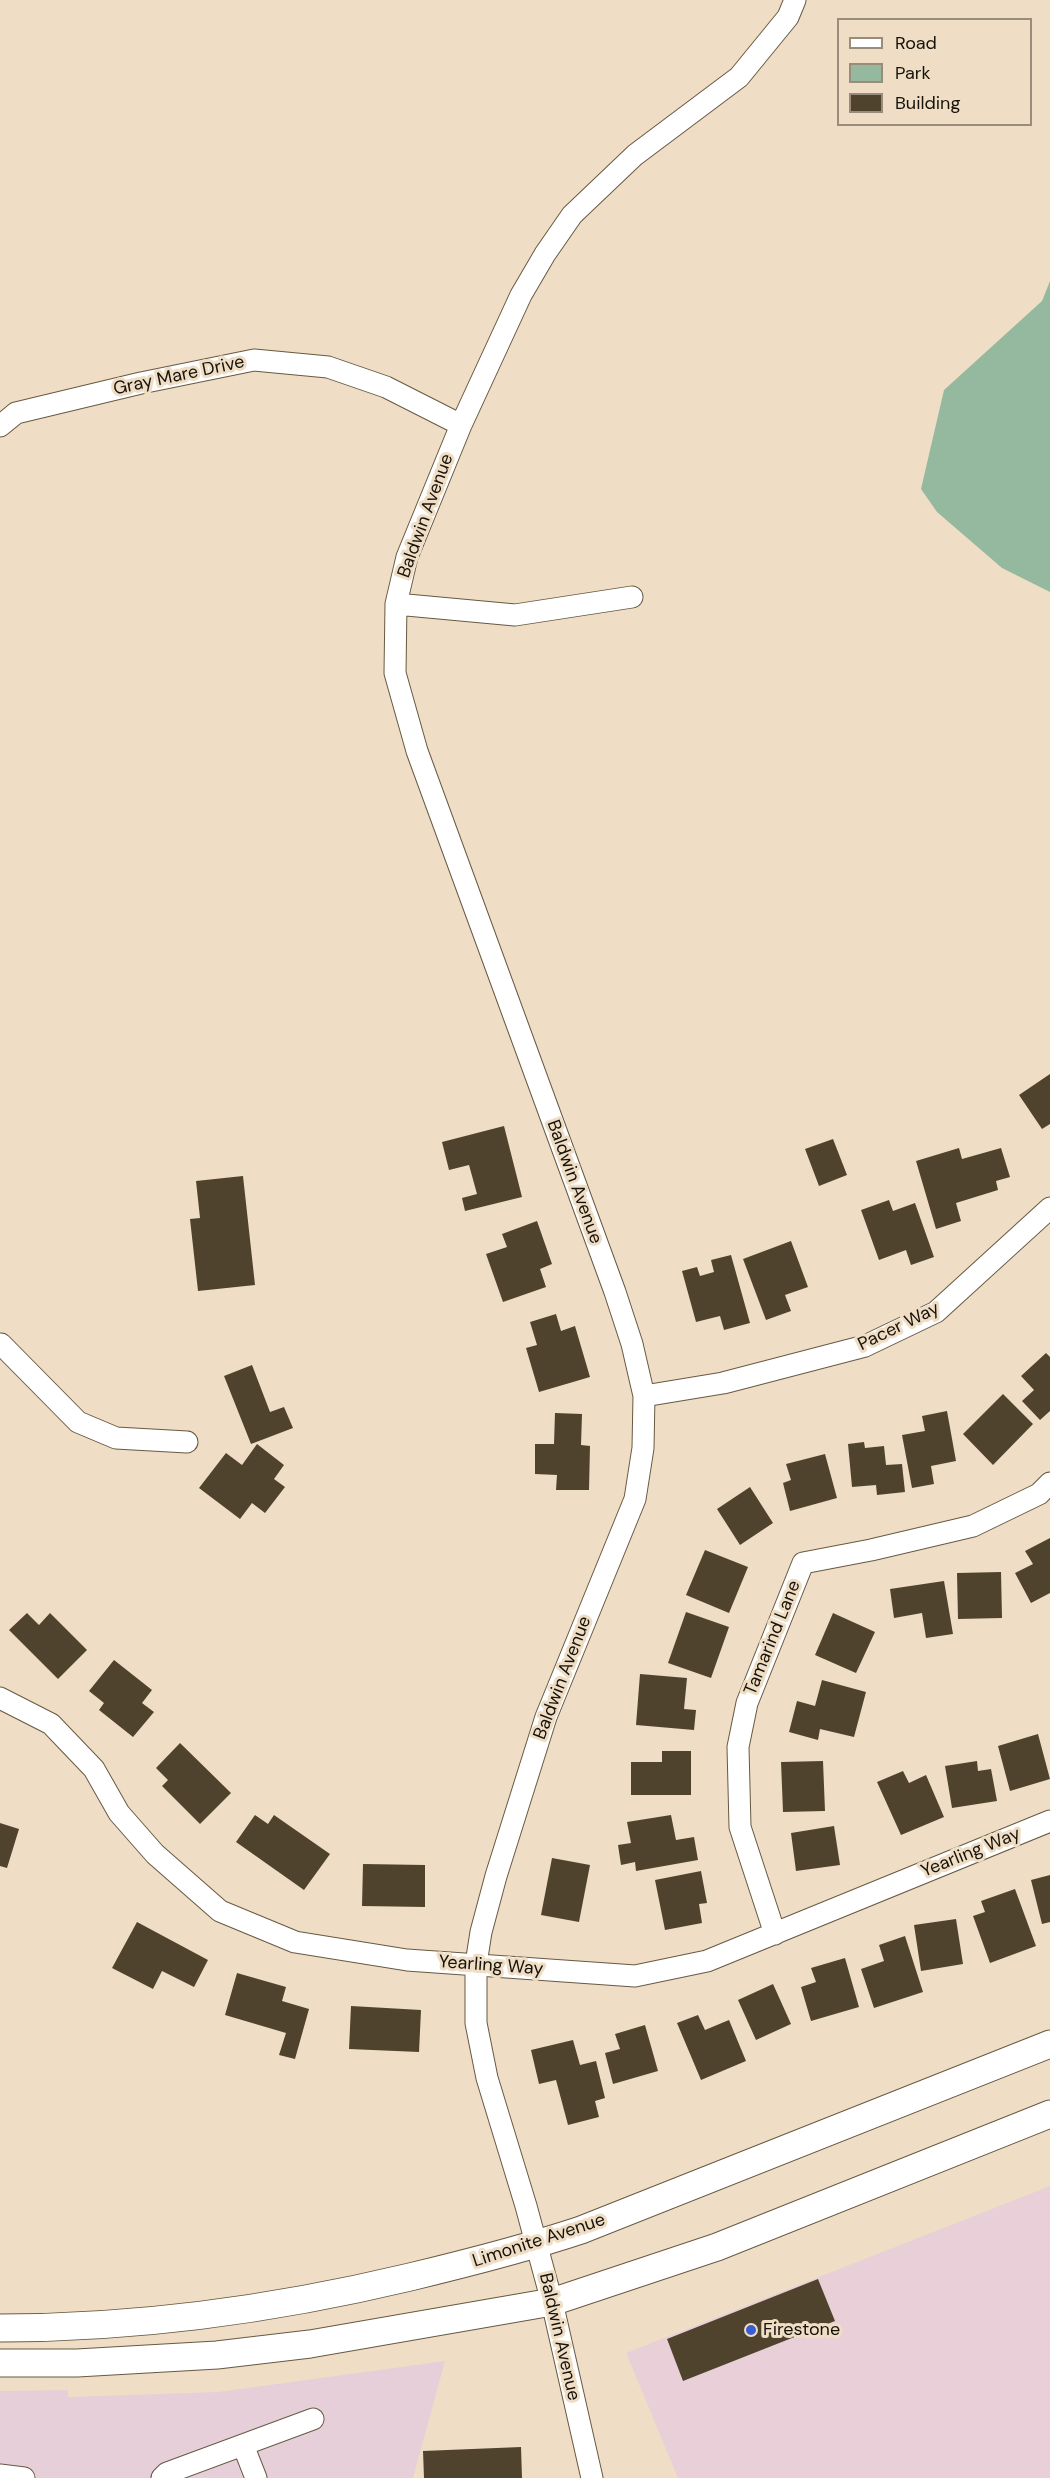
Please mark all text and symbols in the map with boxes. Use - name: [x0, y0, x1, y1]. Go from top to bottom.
- legend: [837, 18, 1032, 126]
- text: Road: [895, 31, 937, 55]
- text: Park: [895, 61, 931, 85]
- text: Building: [895, 91, 960, 115]
- street label: Gray Mare Drive: [111, 352, 247, 400]
- street label: Baldwin Avenue: [394, 451, 458, 581]
- street label: Baldwin Avenue: [542, 1117, 606, 1247]
- street label: Pacer Way: [855, 1298, 943, 1356]
- street label: Tamarind Lane: [740, 1578, 806, 1698]
- street label: Baldwin Avenue: [530, 1613, 596, 1743]
- street label: Yearling Way: [918, 1823, 1024, 1883]
- street label: Yearling Way: [438, 1952, 544, 1980]
- street label: Limonite Avenue: [470, 2209, 608, 2273]
- street label: Baldwin Avenue: [534, 2271, 584, 2403]
- place label: Firestone: [763, 2319, 840, 2341]
- marker: Firestone: [744, 2323, 758, 2337]

